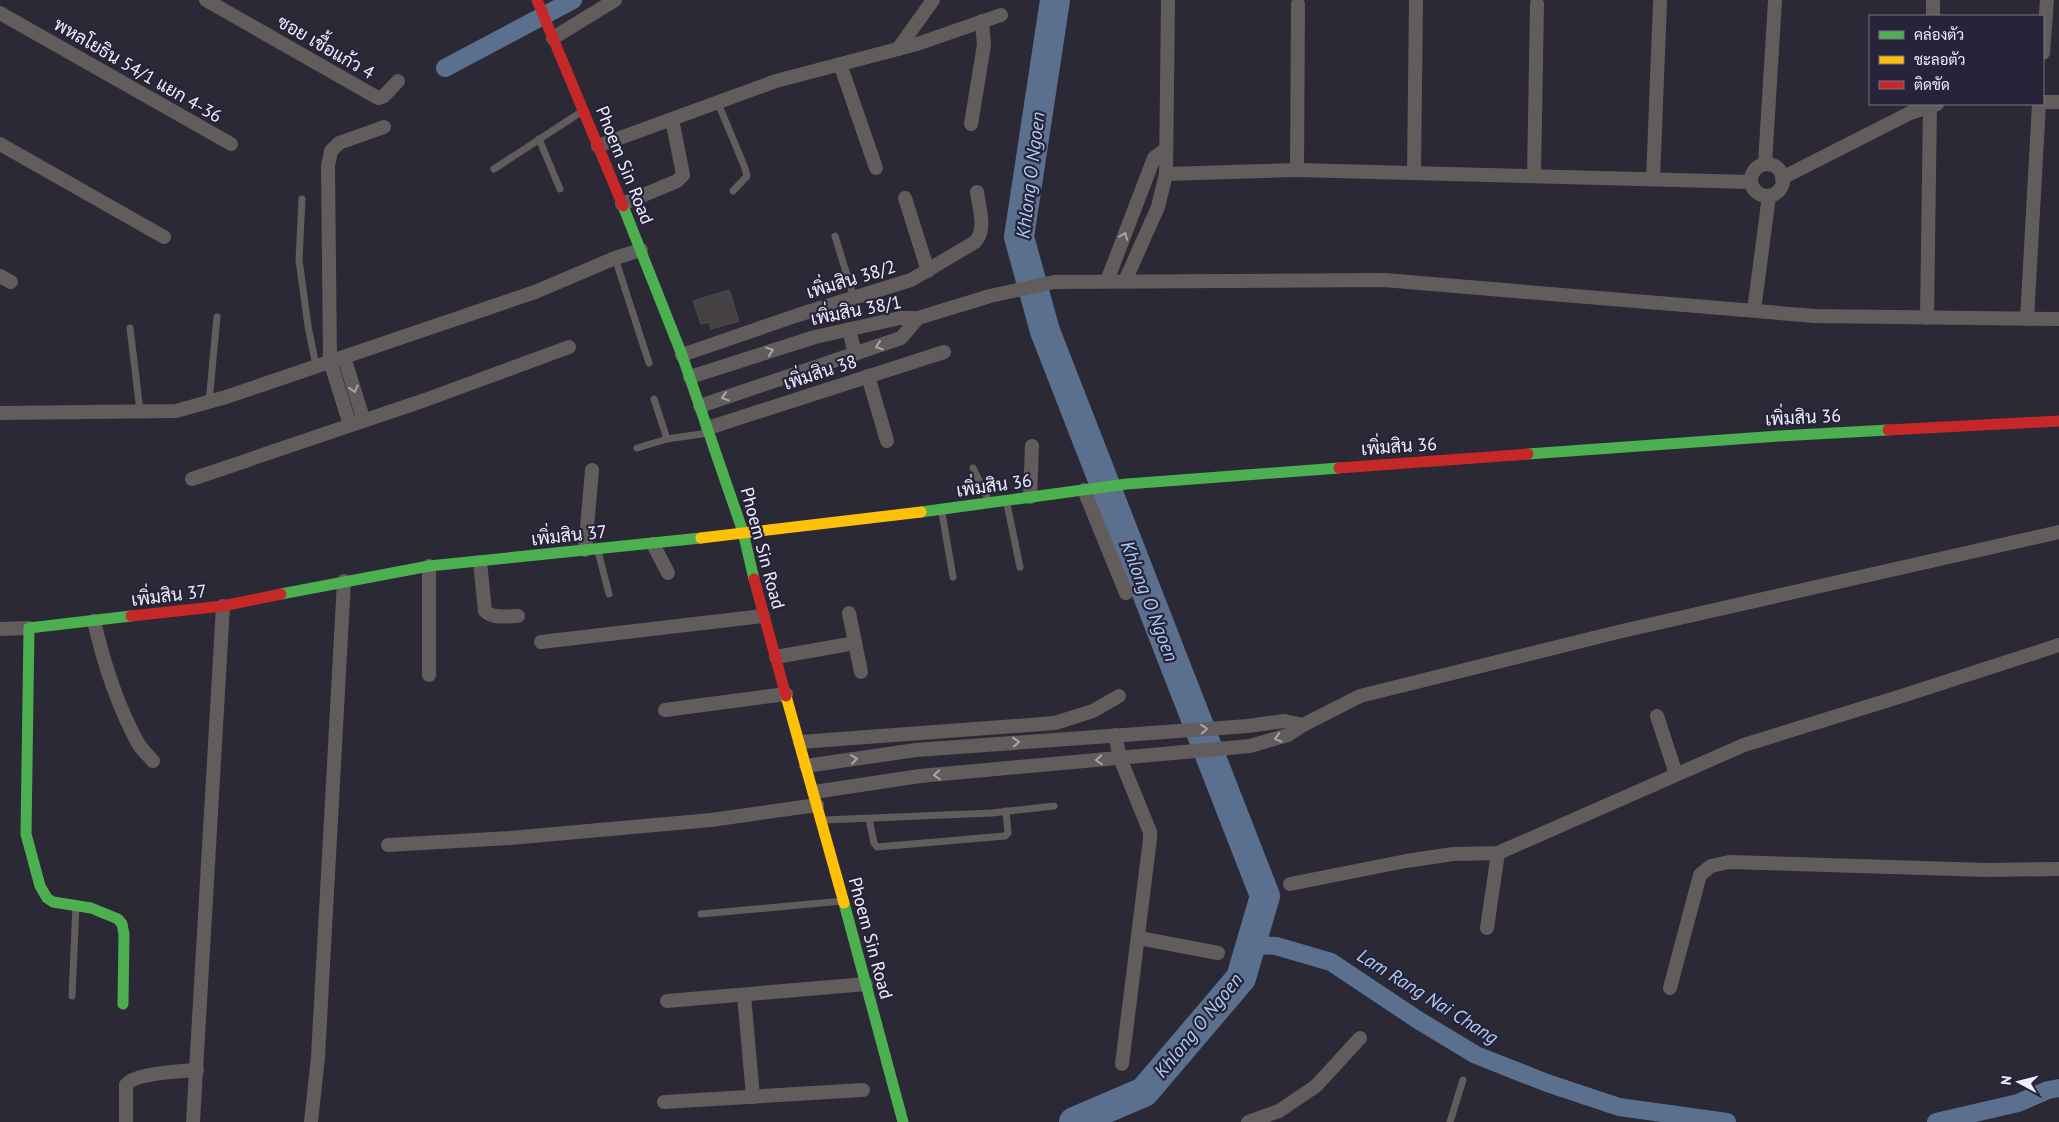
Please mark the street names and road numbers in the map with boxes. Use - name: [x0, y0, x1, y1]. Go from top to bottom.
- street label: ซอย เชื้อแก้ว 4: [273, 6, 381, 84]
- street label: พหลโยธิน 54/1 แยก 4-36: [50, 12, 227, 128]
- street label: Phoem Sin Road: [591, 103, 659, 227]
- street label: เพิ่มสิน 38/2: [803, 252, 898, 303]
- street label: เพิ่มสิน 38/1: [808, 287, 903, 330]
- street label: เพิ่มสิน 38: [779, 346, 860, 395]
- street label: เพิ่มสิน 36: [1764, 400, 1842, 430]
- street label: เพิ่มสิน 36: [1360, 429, 1438, 460]
- street label: เพิ่มสิน 36: [954, 465, 1033, 502]
- street label: Phoem Sin Road: [736, 485, 790, 611]
- street label: เพิ่มสิน 37: [530, 516, 608, 550]
- street label: เพิ่มสิน 37: [130, 576, 208, 611]
- street label: Phoem Sin Road: [844, 875, 898, 1001]

